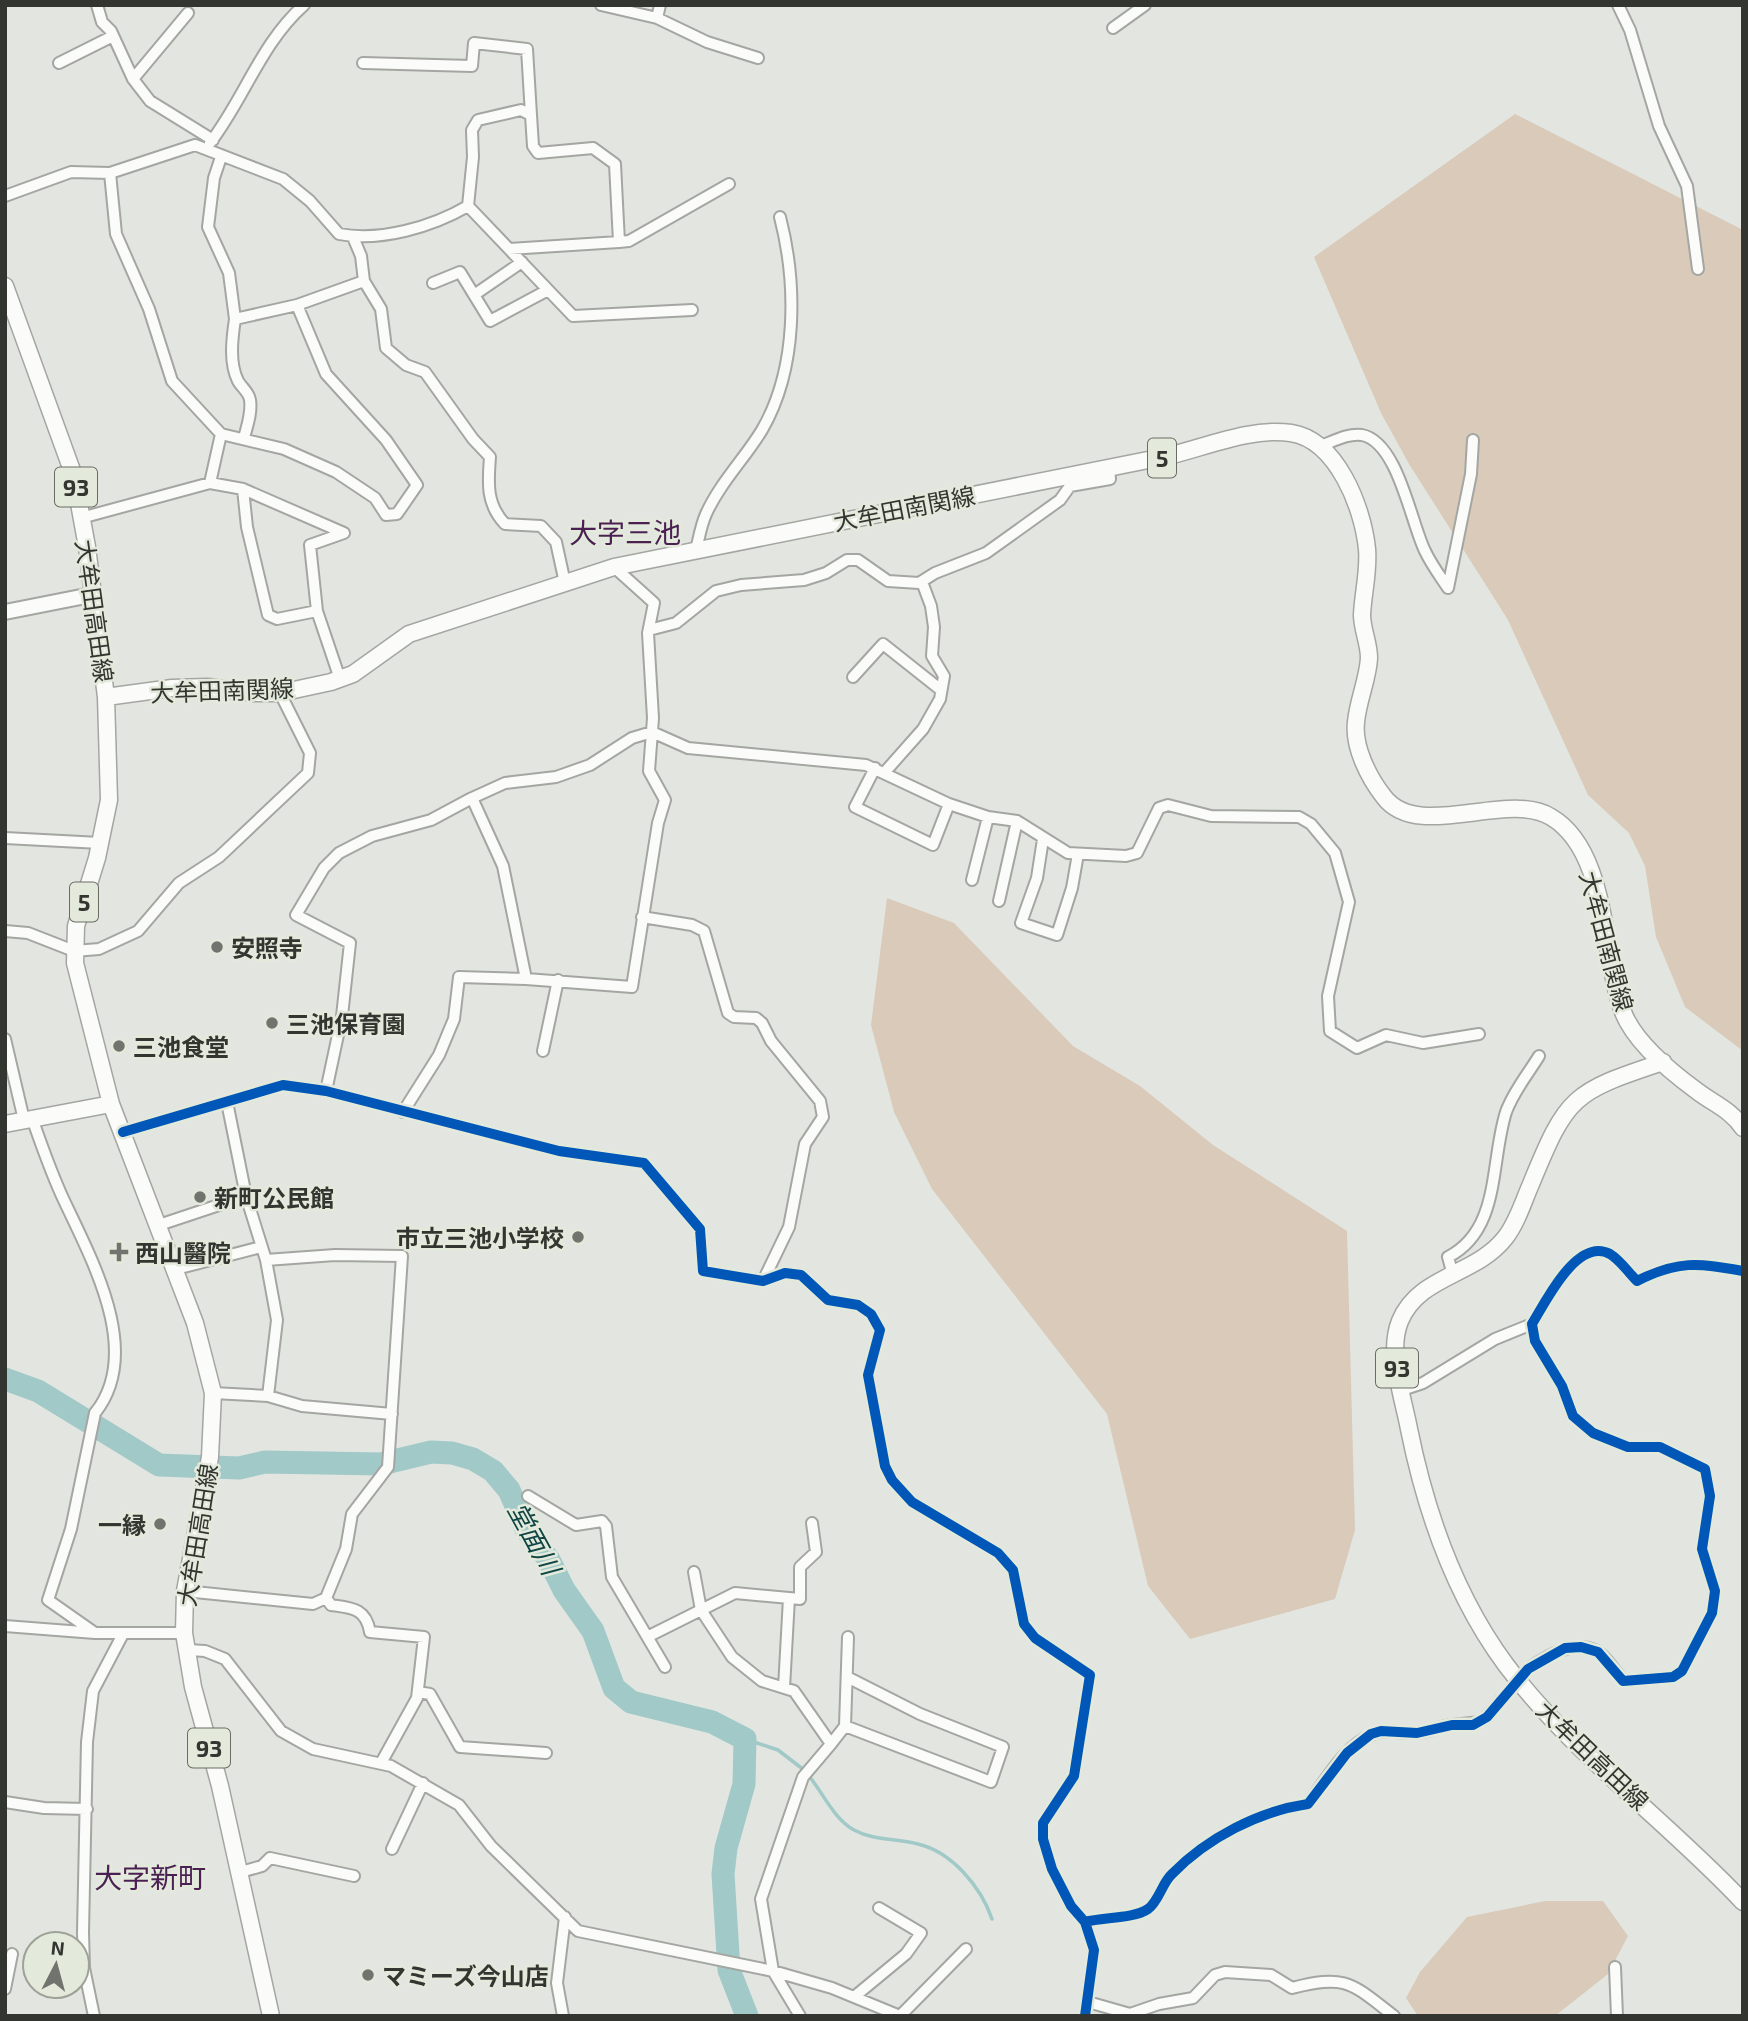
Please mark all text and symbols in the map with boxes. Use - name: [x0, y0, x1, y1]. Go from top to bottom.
- road number: 5: [1148, 438, 1176, 478]
- road number: 93: [55, 467, 97, 506]
- street label: 大牟田南関線: [831, 480, 977, 536]
- district label: 大字三池: [569, 515, 681, 549]
- street label: 大牟田高田線: [71, 538, 119, 684]
- street label: 大牟田南関線: [150, 673, 294, 707]
- street label: 大牟田南関線: [1574, 868, 1640, 1014]
- road number: 5: [70, 882, 98, 922]
- place label: 安照寺: [231, 933, 303, 962]
- marker: 安照寺: [209, 939, 225, 955]
- place label: 三池保育園: [286, 1009, 406, 1038]
- marker: 三池保育園: [264, 1015, 280, 1031]
- place label: 三池食堂: [133, 1032, 229, 1061]
- marker: 三池食堂: [111, 1038, 127, 1054]
- place label: 新町公民館: [214, 1183, 334, 1212]
- marker: 新町公民館: [192, 1189, 208, 1205]
- place label: 市立三池小学校: [396, 1223, 564, 1252]
- marker: 市立三池小学校: [570, 1229, 586, 1245]
- place label: 西山醫院: [135, 1238, 231, 1267]
- marker: 西山醫院: [109, 1242, 129, 1262]
- road number: 93: [1376, 1348, 1418, 1387]
- street label: 大牟田高田線: [171, 1462, 223, 1608]
- water label: 堂面川: [503, 1496, 569, 1582]
- place label: 一縁: [98, 1510, 146, 1539]
- marker: 一縁: [152, 1516, 168, 1532]
- street label: 大牟田高田線: [1531, 1695, 1655, 1815]
- road number: 93: [188, 1728, 230, 1768]
- district label: 大字新町: [94, 1860, 206, 1894]
- north arrow: [21, 1930, 91, 2000]
- text: N: [50, 1935, 66, 1960]
- place label: マミーズ今山店: [382, 1961, 549, 1990]
- marker: マミーズ今山店: [360, 1967, 376, 1983]

